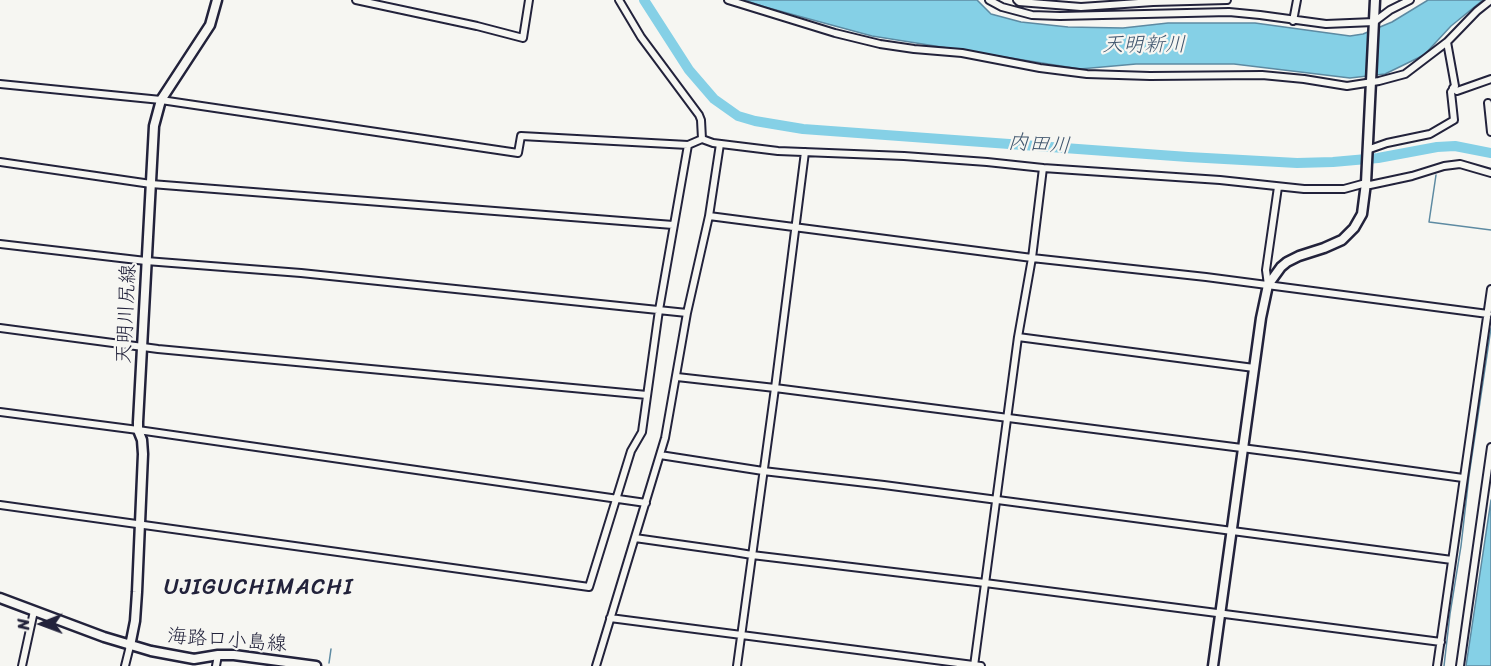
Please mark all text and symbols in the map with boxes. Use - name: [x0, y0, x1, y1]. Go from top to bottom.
- water label: 天明新川: [1102, 33, 1186, 59]
- water label: 内田川: [1007, 130, 1071, 160]
- street label: 天明川尻線: [112, 263, 142, 365]
- district label: UJIGUCHIMACHI: [167, 575, 351, 601]
- north arrow: [12, 594, 72, 654]
- text: N: [9, 619, 38, 630]
- street label: 海路口小島線: [166, 625, 288, 657]

